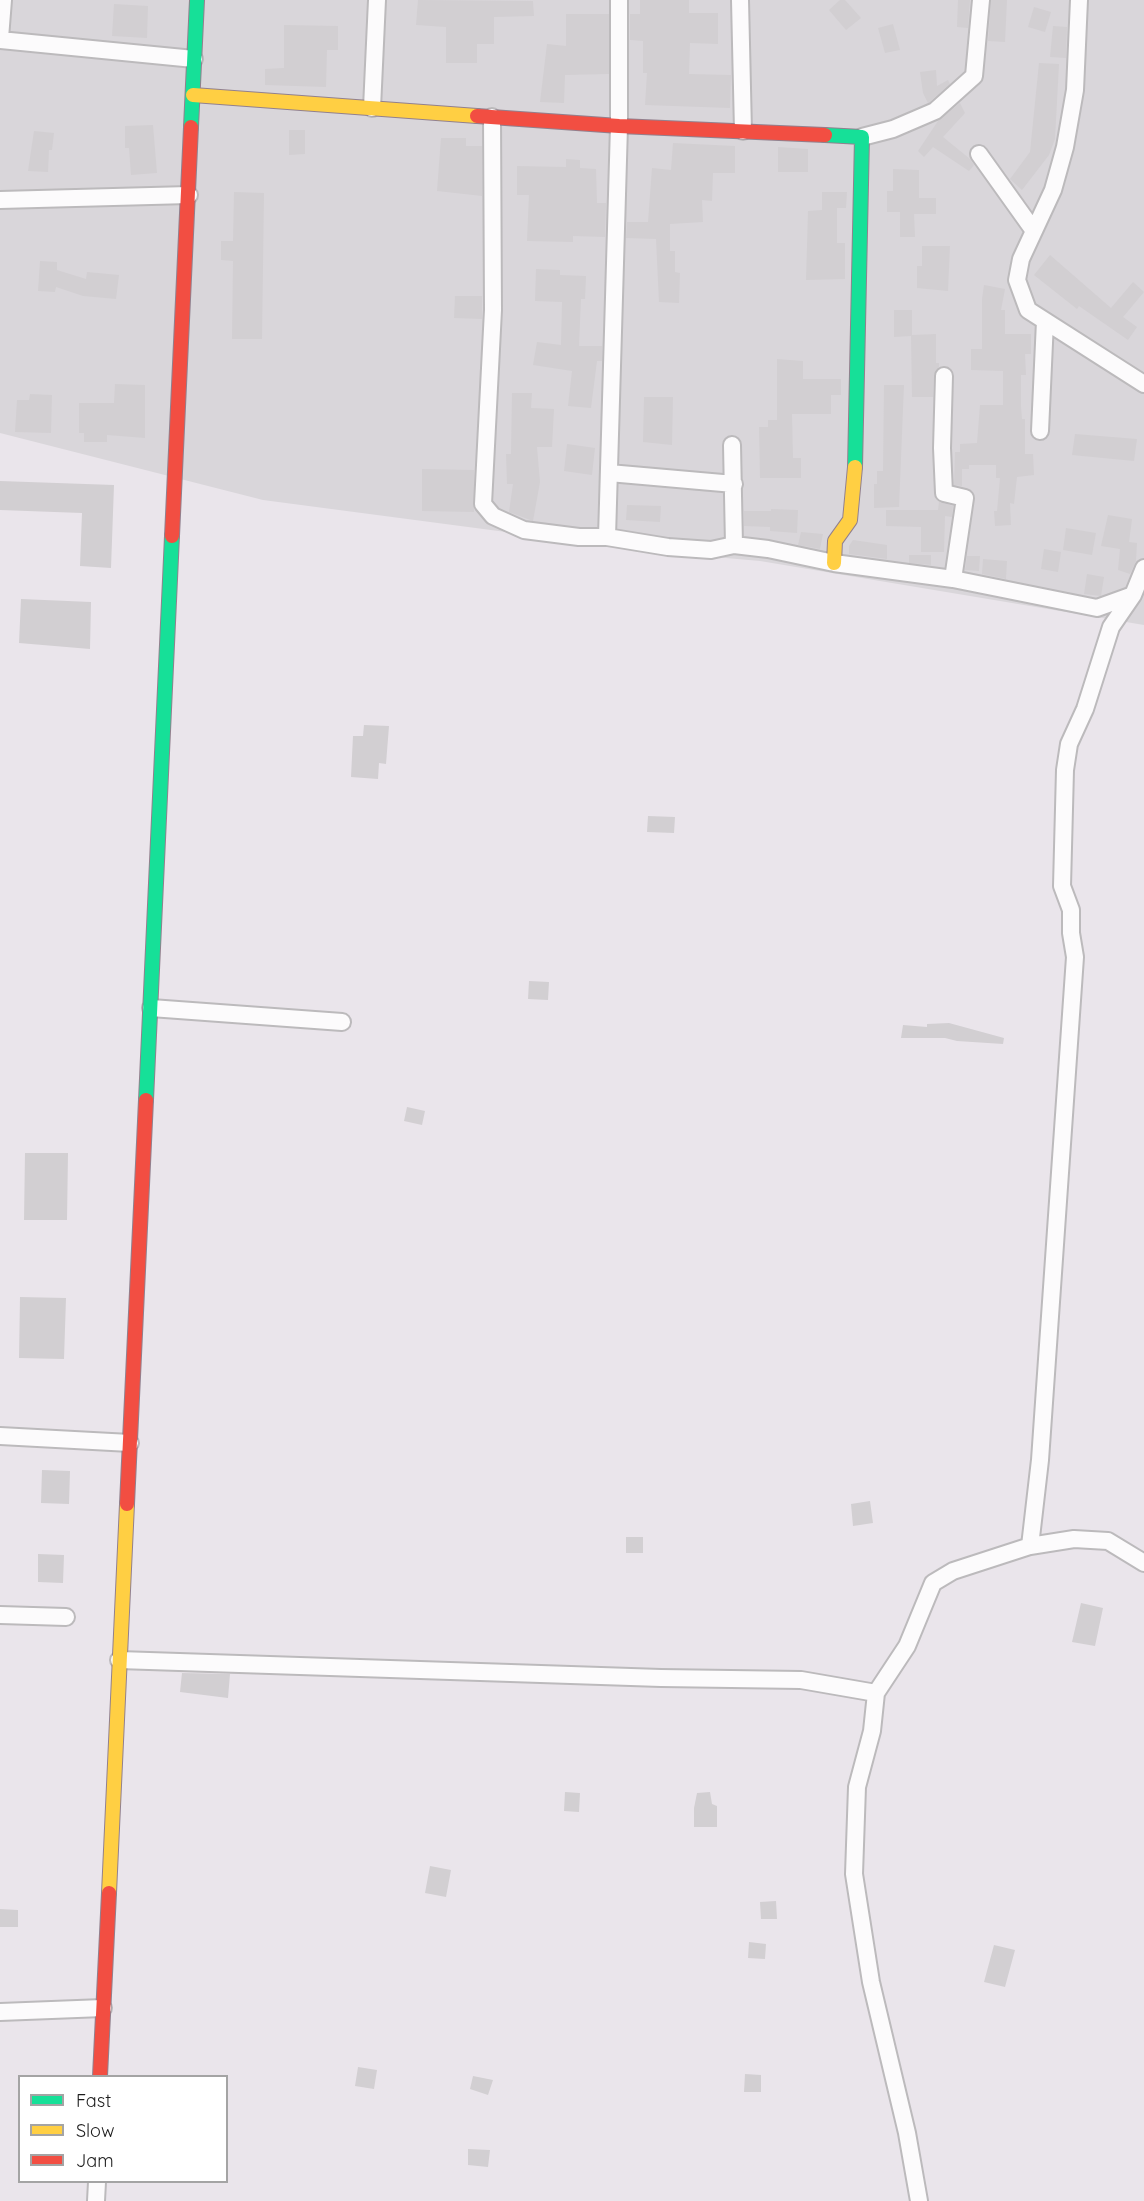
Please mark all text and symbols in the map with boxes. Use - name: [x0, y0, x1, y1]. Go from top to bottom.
- legend: [18, 2075, 228, 2183]
- text: Fast: [76, 2089, 111, 2112]
- text: Slow: [76, 2119, 114, 2142]
- text: Jam: [76, 2149, 114, 2172]

